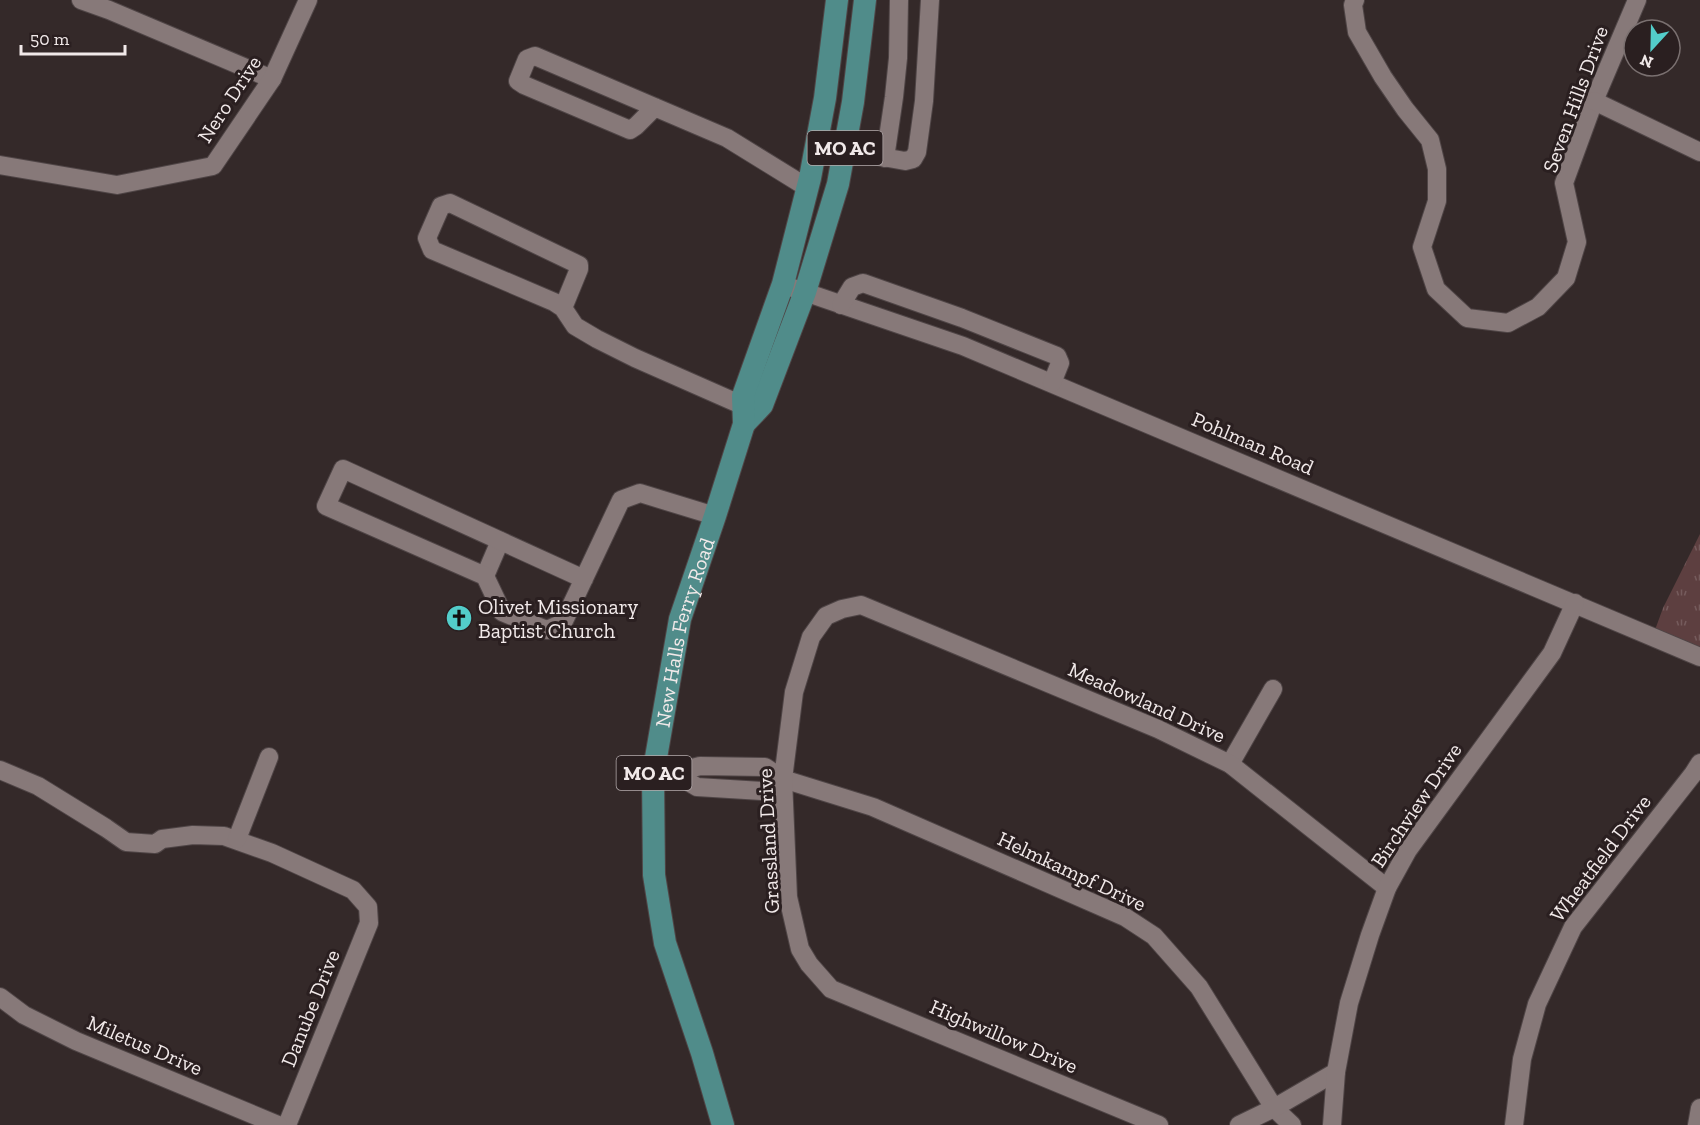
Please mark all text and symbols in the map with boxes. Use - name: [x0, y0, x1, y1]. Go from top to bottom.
- scale bar: [21, 18, 124, 56]
- north arrow: [1622, 18, 1682, 78]
- street label: Seven Hills Drive: [1537, 22, 1613, 176]
- text: 50 m: [30, 28, 70, 50]
- text: N: [1637, 50, 1656, 73]
- street label: Nero Drive: [192, 51, 266, 147]
- road number: MO AC: [808, 131, 882, 165]
- street label: Pohlman Road: [1188, 406, 1318, 480]
- street label: New Halls Ferry Road: [649, 534, 719, 729]
- place label: Olivet Missionary Baptist Church: [478, 594, 638, 643]
- church icon: Olivet Missionary Baptist Church: [444, 603, 474, 633]
- street label: Meadowland Drive: [1064, 656, 1230, 748]
- street label: Birchview Drive: [1365, 738, 1467, 872]
- road number: MO AC: [616, 756, 692, 790]
- street label: Grassland Drive: [752, 768, 784, 914]
- street label: Wheatfield Drive: [1544, 790, 1656, 926]
- street label: Helmkampf Drive: [994, 826, 1150, 916]
- street label: Danube Drive: [275, 946, 345, 1070]
- street label: Highwillow Drive: [926, 994, 1082, 1078]
- street label: Miletus Drive: [84, 1009, 207, 1081]

